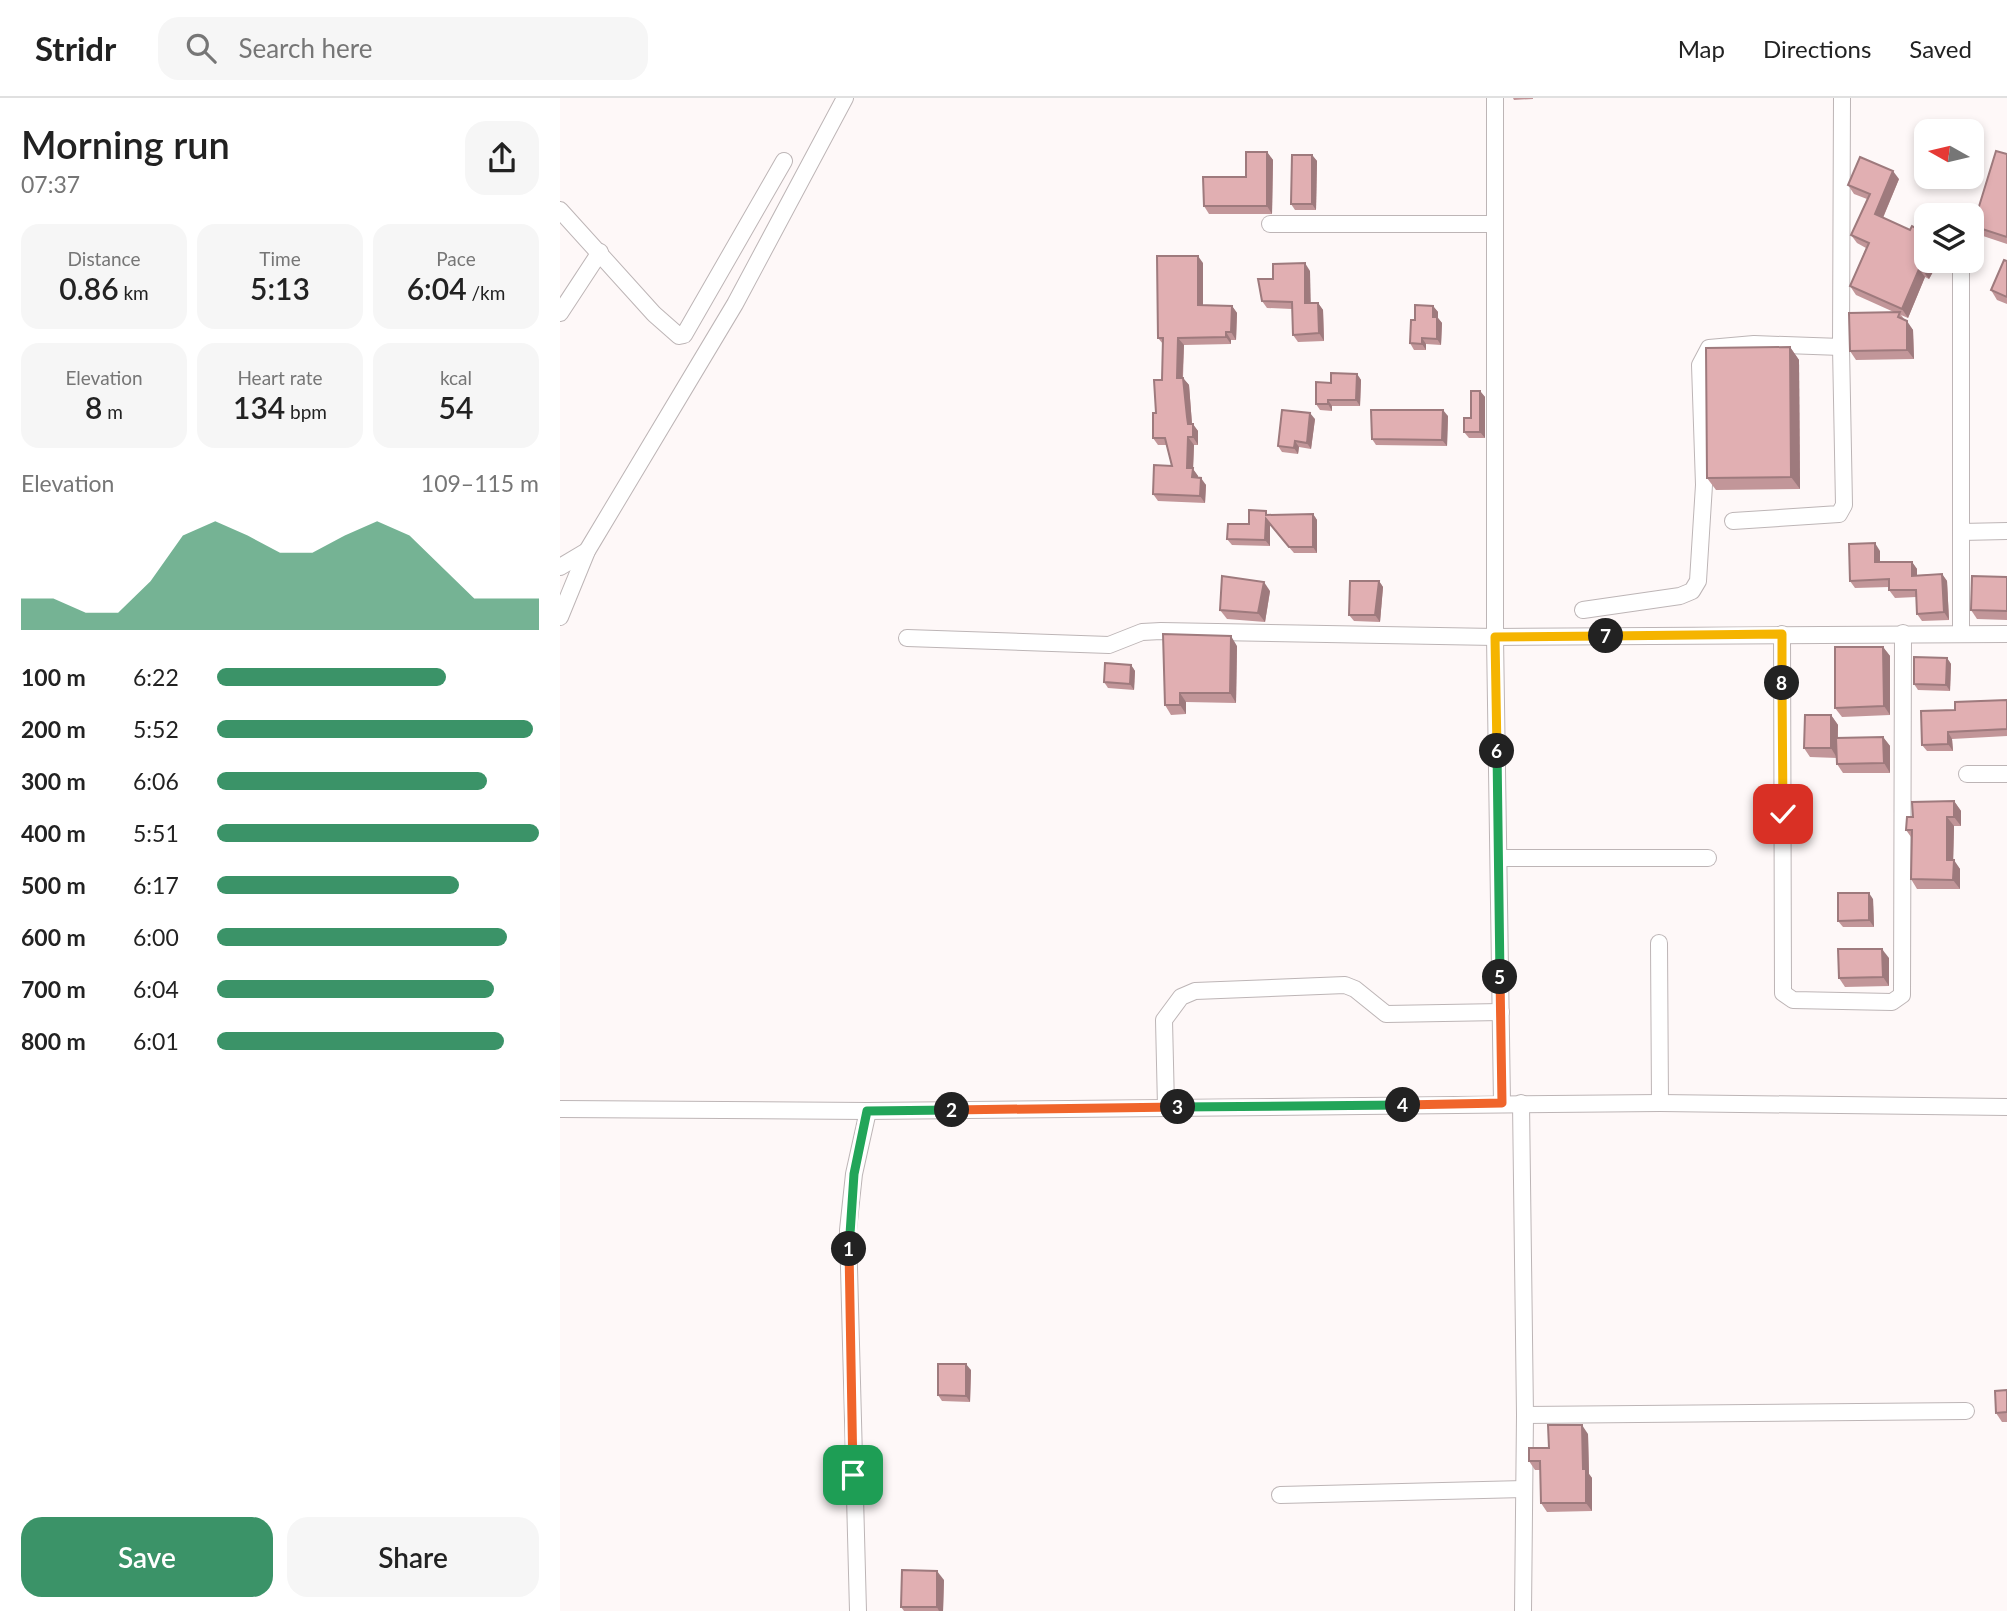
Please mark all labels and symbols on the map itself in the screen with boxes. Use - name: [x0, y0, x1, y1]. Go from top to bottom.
- north arrow: [1914, 119, 1984, 189]
- pin: 7: [1588, 618, 1624, 654]
- pin: 8: [1764, 666, 1800, 700]
- pin: 6: [1480, 734, 1514, 768]
- pin: [1753, 784, 1813, 844]
- pin: 5: [1482, 960, 1518, 994]
- pin: 4: [1386, 1088, 1420, 1122]
- pin: 3: [1160, 1090, 1196, 1124]
- pin: 2: [934, 1093, 970, 1128]
- pin: 1: [832, 1232, 866, 1266]
- pin: [823, 1445, 883, 1505]

